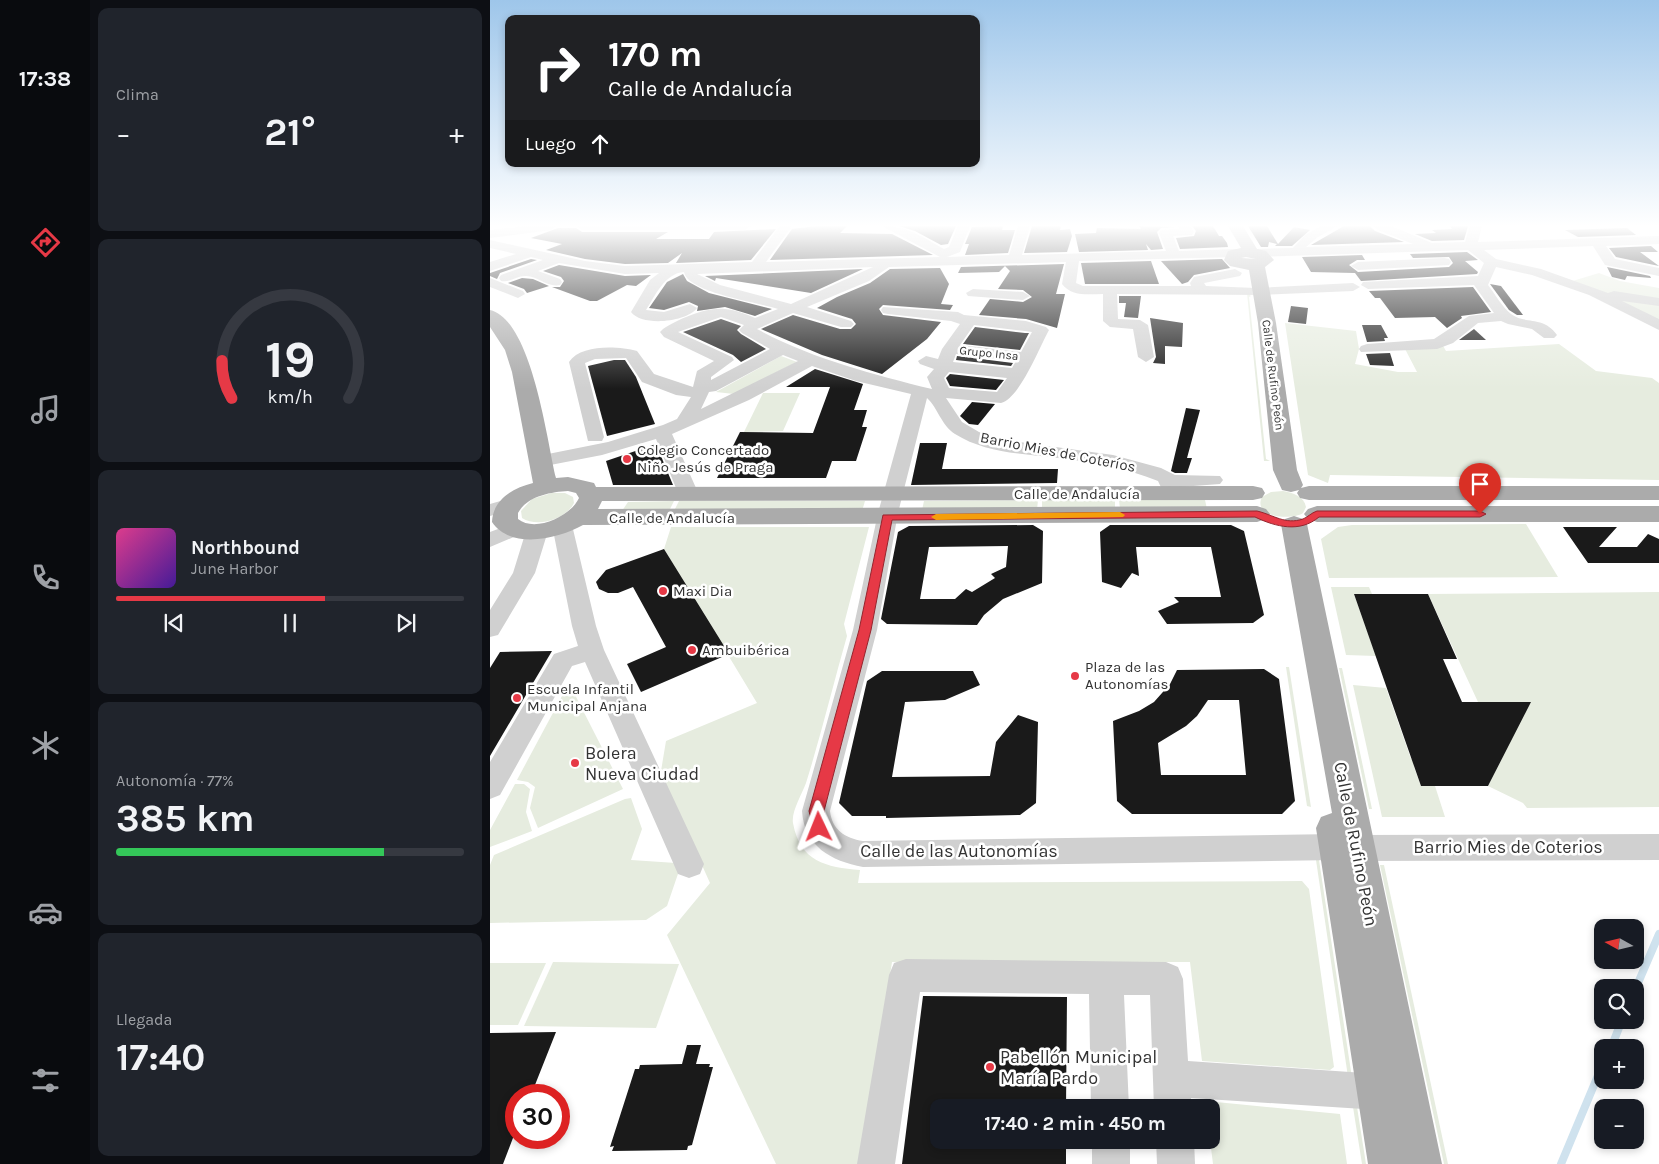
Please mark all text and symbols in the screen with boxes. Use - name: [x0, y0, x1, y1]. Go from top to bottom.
- text: 170 m: [608, 34, 702, 75]
- icon: right: [525, 35, 590, 100]
- text: 17:38: [19, 66, 71, 92]
- text: Calle de Andalucía: [608, 76, 793, 102]
- text: Clima: [116, 85, 159, 104]
- text: 21°: [264, 110, 316, 155]
- text: −: [116, 117, 131, 150]
- text: +: [449, 117, 464, 150]
- icon: ahead: [586, 130, 614, 158]
- text: Luego: [525, 133, 576, 155]
- icon: directions: [28, 225, 63, 260]
- street label: Calle de Rufino Peón: [1259, 319, 1287, 431]
- text: 19: [265, 329, 315, 390]
- street label: Grupo Insa: [959, 343, 1019, 363]
- text: km/h: [267, 387, 313, 408]
- icon: music: [28, 392, 63, 427]
- street label: Barrio Mies de Coteríos: [979, 428, 1137, 476]
- place label: Colegio Concertado Niño Jesús de Praga: [637, 441, 774, 476]
- marker: Colegio Concertado Niño Jesús de Praga: [621, 453, 633, 465]
- pin: [1459, 463, 1501, 514]
- icon: arrive: [1466, 470, 1494, 498]
- street label: Calle de Andalucía: [1014, 485, 1140, 503]
- street label: Calle de Andalucía: [609, 509, 735, 527]
- text: Northbound: [191, 537, 300, 559]
- text: June Harbor: [191, 559, 278, 578]
- icon: phone: [28, 560, 63, 595]
- place label: Maxi Dia: [673, 582, 732, 600]
- marker: Maxi Dia: [657, 585, 669, 597]
- icon: previous: [160, 609, 188, 637]
- icon: pause: [276, 609, 304, 637]
- icon: next: [392, 609, 420, 637]
- place label: Ambuibérica: [702, 641, 790, 659]
- marker: Ambuibérica: [686, 644, 698, 656]
- place label: Plaza de las Autonomías: [1085, 658, 1168, 693]
- marker: Plaza de las Autonomías: [1069, 670, 1081, 682]
- place label: Escuela Infantil Municipal Anjana: [527, 680, 647, 715]
- marker: Escuela Infantil Municipal Anjana: [511, 692, 523, 704]
- icon: climate: [28, 728, 63, 763]
- place label: Bolera Nueva Ciudad: [585, 742, 699, 785]
- marker: Bolera Nueva Ciudad: [569, 757, 581, 769]
- street label: Calle de Rufino Peón: [1329, 760, 1383, 928]
- text: Autonomía · 77%: [116, 771, 234, 790]
- text: 385 km: [116, 796, 254, 841]
- position arrow: [792, 800, 844, 852]
- street label: Barrio Mies de Coterios: [1413, 836, 1603, 858]
- street label: Calle de las Autonomías: [860, 840, 1058, 862]
- icon: car: [28, 895, 63, 930]
- north arrow: [1594, 919, 1644, 969]
- map controls: [1594, 919, 1644, 1149]
- button: search: [1594, 979, 1644, 1029]
- text: Llegada: [116, 1010, 172, 1029]
- text: 17:40: [116, 1035, 205, 1080]
- button: +: [1594, 1039, 1644, 1089]
- place label: Pabellón Municipal María Pardo: [1000, 1046, 1157, 1089]
- marker: Pabellón Municipal María Pardo: [984, 1061, 996, 1073]
- icon: filters: [28, 1063, 63, 1098]
- speed limit sign: 30: [505, 1084, 570, 1149]
- button: −: [1594, 1099, 1644, 1149]
- text: 17:40 · 2 min · 450 m: [984, 1113, 1166, 1135]

